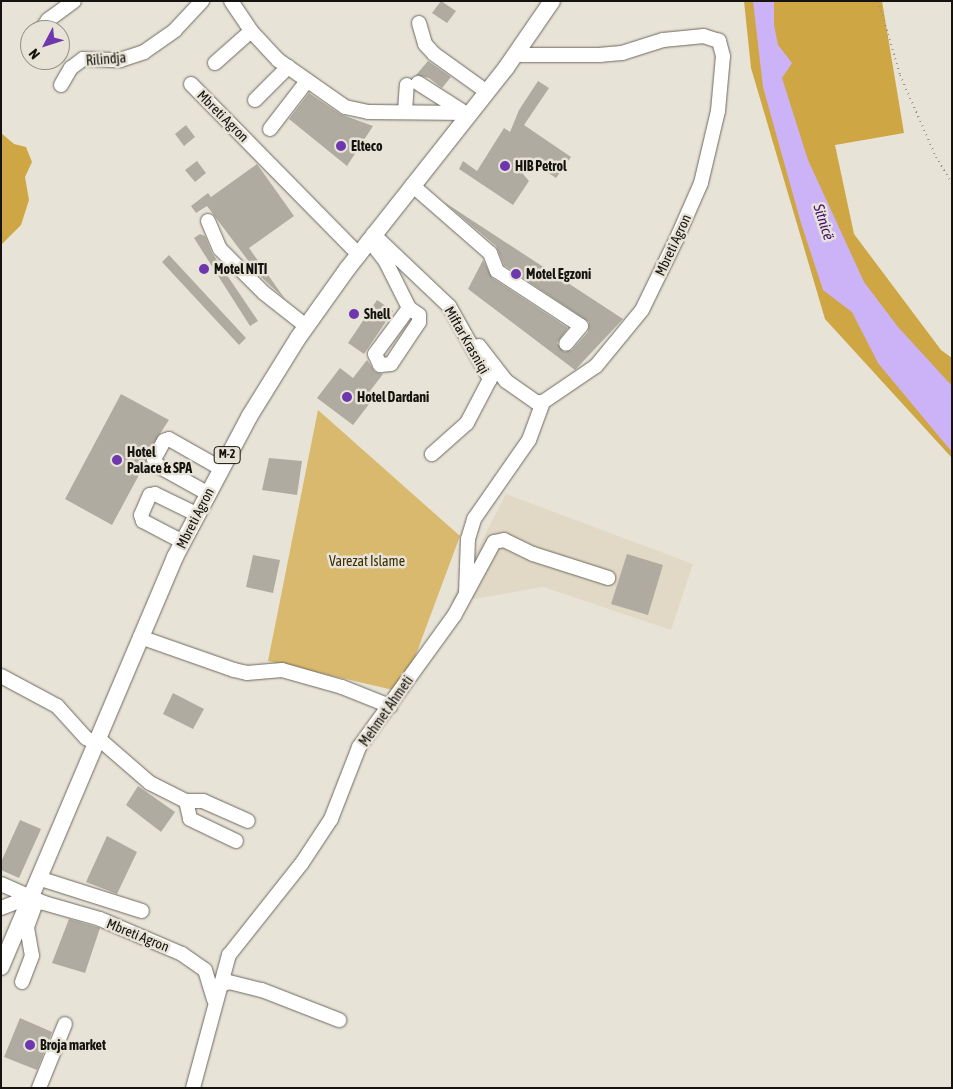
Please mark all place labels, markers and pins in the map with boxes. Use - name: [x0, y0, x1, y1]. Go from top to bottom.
- place label: Elteco: [351, 138, 383, 154]
- marker: Elteco: [335, 140, 347, 152]
- place label: HIB Petrol: [515, 158, 567, 174]
- marker: HIB Petrol: [499, 160, 511, 172]
- place label: Motel NITI: [214, 261, 267, 277]
- marker: Motel NITI: [198, 263, 210, 275]
- place label: Motel Egzoni: [526, 266, 591, 282]
- marker: Motel Egzoni: [510, 268, 522, 280]
- place label: Shell: [364, 306, 390, 322]
- marker: Shell: [348, 308, 360, 320]
- place label: Hotel Dardani: [357, 389, 429, 405]
- marker: Hotel Dardani: [341, 391, 353, 403]
- place label: Hotel Palace & SPA: [127, 444, 192, 477]
- marker: Hotel Palace & SPA: [111, 454, 123, 466]
- place label: Broja market: [40, 1037, 106, 1053]
- marker: Broja market: [24, 1039, 36, 1051]

